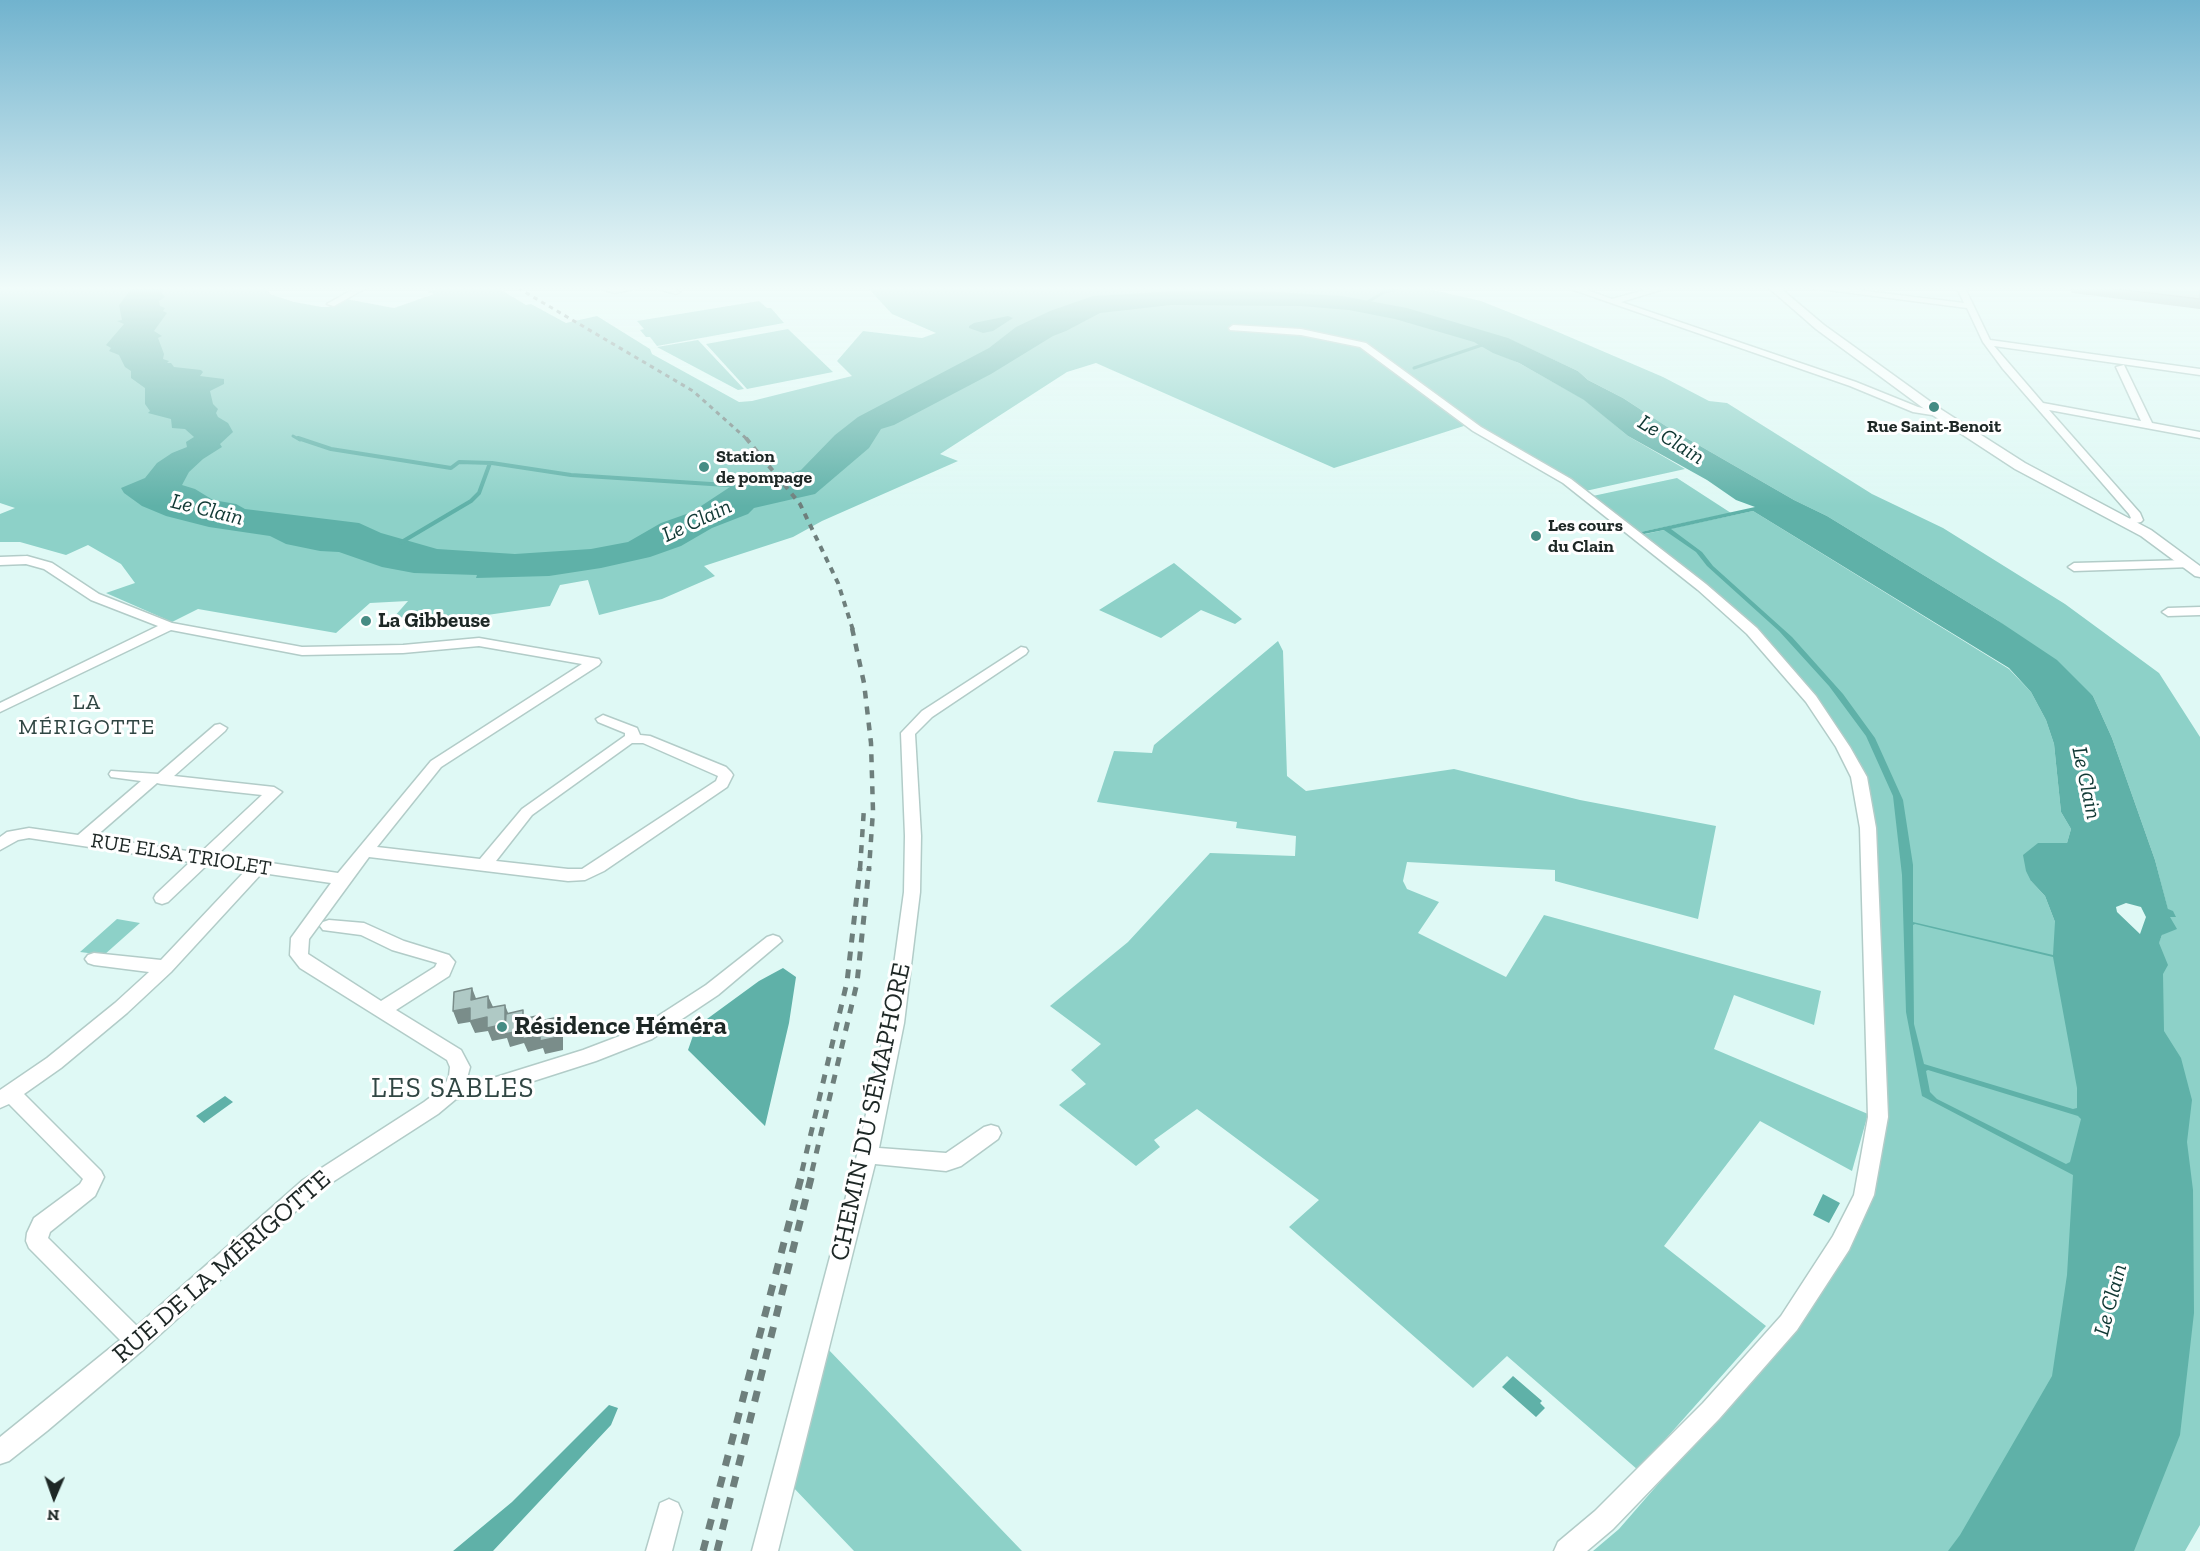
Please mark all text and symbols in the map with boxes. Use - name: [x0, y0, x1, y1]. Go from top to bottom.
- marker: Rue Saint-Benoit: [1927, 400, 1941, 414]
- water label: Le Clain: [1633, 409, 1709, 471]
- place label: Rue Saint-Benoit: [1867, 416, 2001, 438]
- place label: Station de pompage: [716, 446, 812, 488]
- marker: Station de pompage: [697, 460, 711, 474]
- water label: Le Clain: [168, 488, 246, 532]
- water label: Le Clain: [658, 494, 736, 548]
- place label: Les cours du Clain: [1548, 515, 1623, 558]
- marker: Les cours du Clain: [1529, 529, 1543, 543]
- place label: La Gibbeuse: [378, 608, 490, 634]
- marker: La Gibbeuse: [359, 614, 373, 628]
- district label: LA MÉRIGOTTE: [18, 690, 156, 742]
- water label: Le Clain: [2065, 744, 2107, 822]
- street label: RUE ELSA TRIOLET: [89, 828, 273, 882]
- street label: CHEMIN DU SÉMAPHORE: [824, 960, 918, 1264]
- place label: Résidence Héméra: [514, 1011, 727, 1043]
- marker: Résidence Héméra: [495, 1020, 509, 1034]
- district label: LES SABLES: [371, 1072, 535, 1106]
- street label: RUE DE LA MÉRIGOTTE: [107, 1164, 337, 1370]
- water label: Le Clain: [2089, 1261, 2133, 1339]
- north arrow: [24, 1467, 84, 1527]
- text: N: [47, 1506, 60, 1525]

